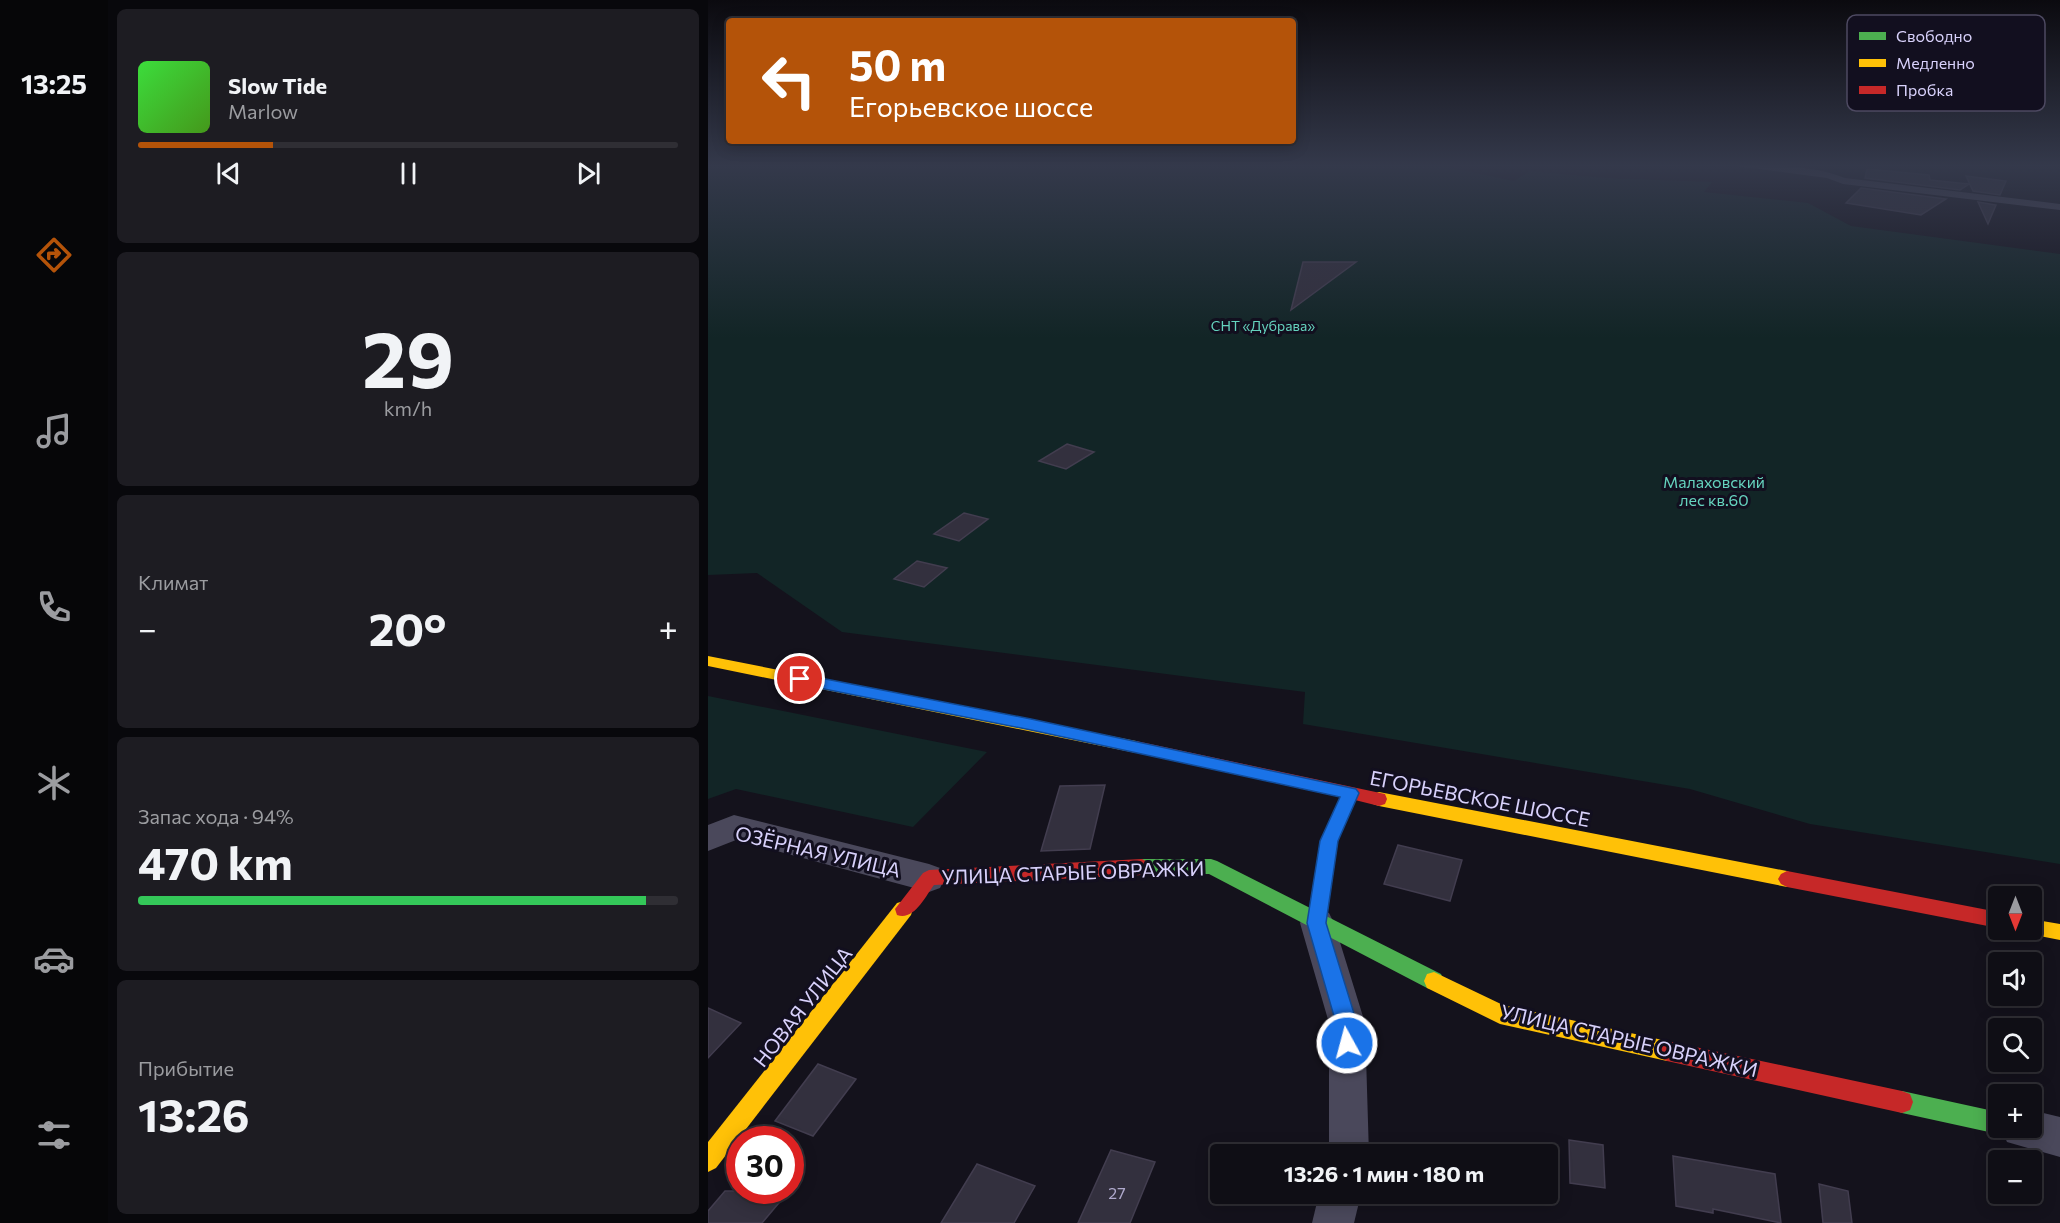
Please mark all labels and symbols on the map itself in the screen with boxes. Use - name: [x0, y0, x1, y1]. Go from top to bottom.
- legend: [1847, 15, 2045, 111]
- text: Свободно: [1896, 26, 1972, 45]
- text: Медленно: [1896, 53, 1975, 72]
- text: Пробка: [1896, 80, 1953, 99]
- park label: СНТ «Дубрава»: [1211, 317, 1315, 334]
- park label: Малаховский лес кв.60: [1663, 472, 1765, 509]
- pin: [774, 653, 825, 704]
- street label: ЕГОРЬЕВСКОЕ ШОССЕ: [1368, 765, 1592, 831]
- street label: ОЗЁРНАЯ УЛИЦА: [733, 820, 903, 882]
- street label: УЛИЦА СТАРЫЕ ОВРАЖКИ: [941, 855, 1205, 889]
- north arrow: [1988, 886, 2042, 940]
- street label: НОВАЯ УЛИЦА: [748, 941, 857, 1071]
- street label: УЛИЦА СТАРЫЕ ОВРАЖКИ: [1498, 999, 1760, 1081]
- position arrow: [1315, 1011, 1379, 1075]
- speed limit sign: 30: [726, 1126, 804, 1204]
- house number: 27: [1108, 1183, 1126, 1202]

